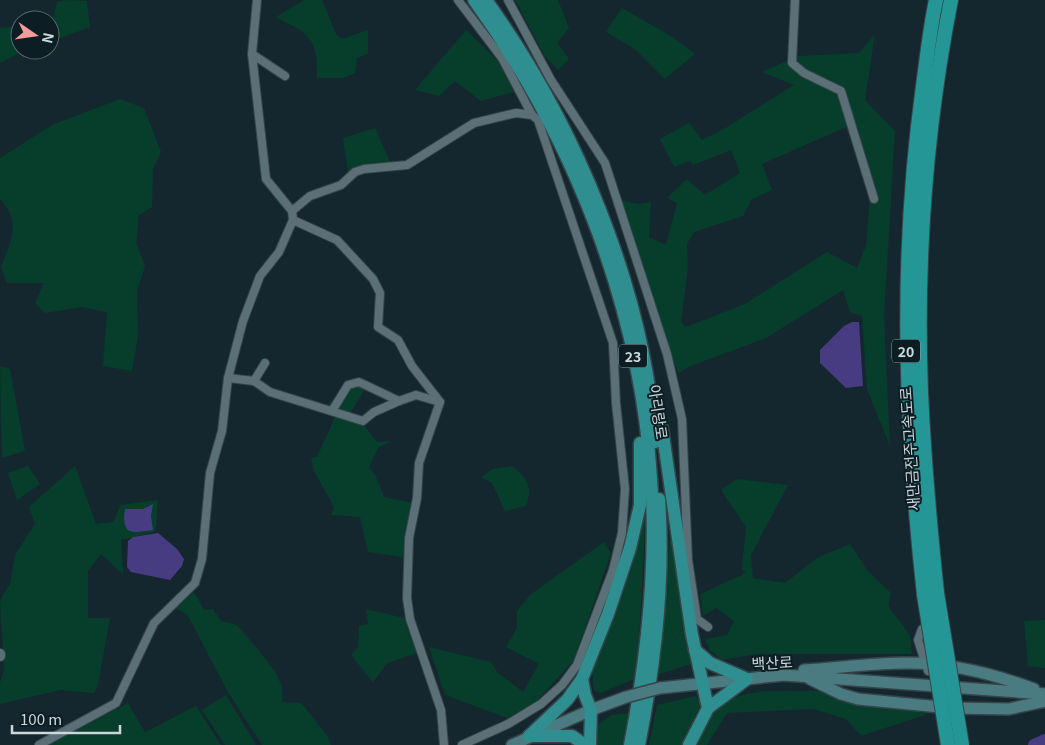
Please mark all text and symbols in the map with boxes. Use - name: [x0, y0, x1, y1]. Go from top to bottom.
- north arrow: [10, 10, 60, 60]
- text: N: [38, 31, 60, 46]
- road number: 20: [892, 340, 920, 362]
- road number: 23: [619, 344, 647, 368]
- street label: 아리랑로: [645, 383, 673, 441]
- street label: 새만금전주고속도로: [894, 386, 924, 512]
- street label: 백산로: [751, 650, 793, 674]
- scale bar: [12, 702, 120, 734]
- text: 100 m: [20, 708, 62, 729]

